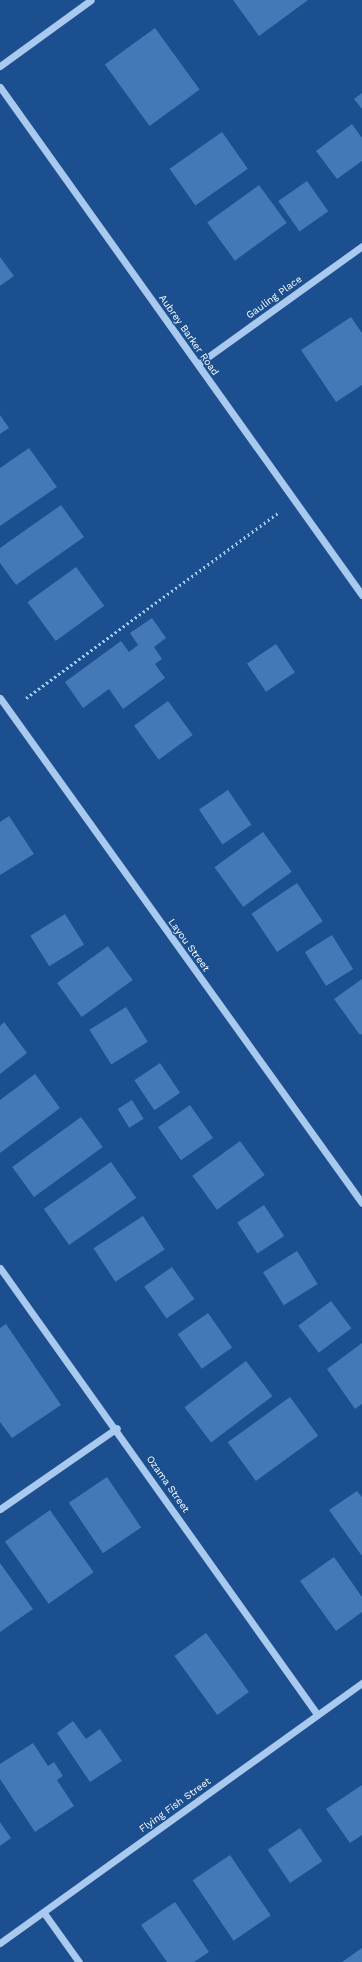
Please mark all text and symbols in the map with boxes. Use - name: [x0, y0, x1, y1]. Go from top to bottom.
- street label: Gauling Place: [244, 273, 304, 321]
- street label: Aubrey Barker Road: [156, 292, 222, 378]
- street label: Layou Street: [166, 916, 212, 974]
- street label: Ozama Street: [144, 1453, 192, 1515]
- street label: Flying Fish Street: [137, 1775, 213, 1835]

